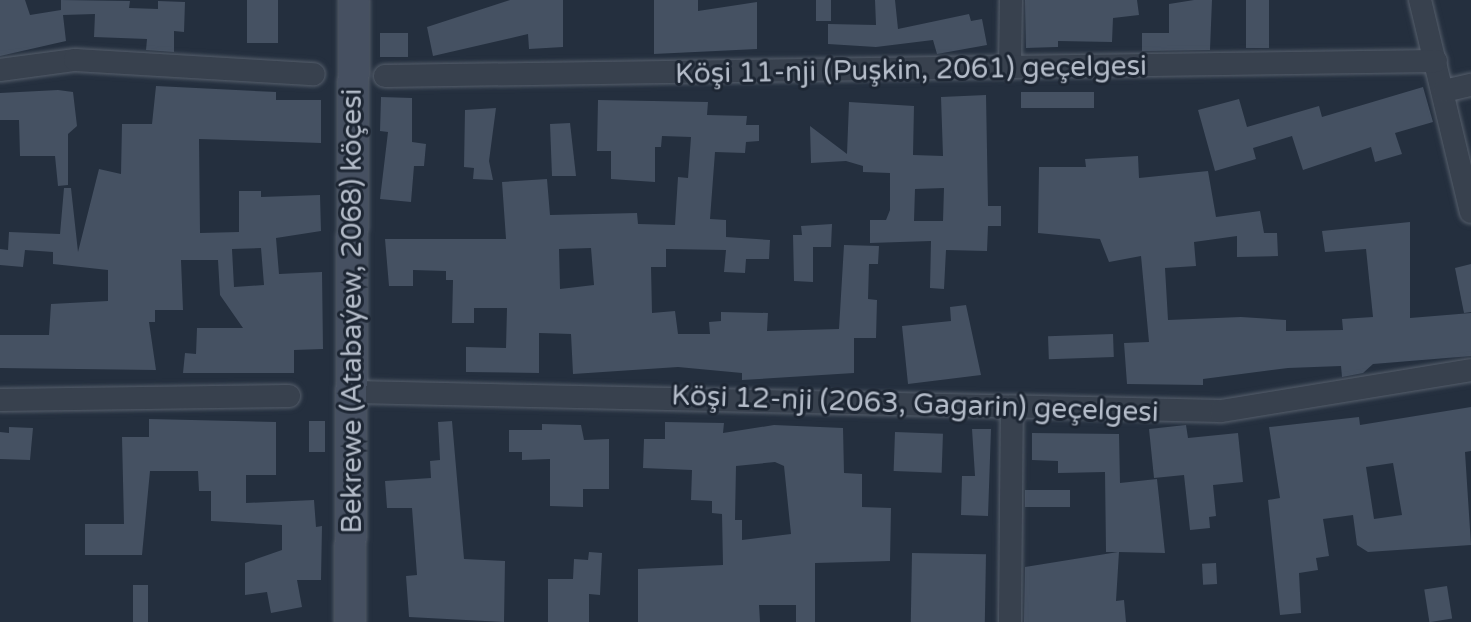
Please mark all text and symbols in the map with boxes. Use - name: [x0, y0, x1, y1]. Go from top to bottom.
- street label: Köşi 11-nji (Puşkin, 2061) geçelgesi: [675, 49, 1147, 91]
- street label: Bekrewe (Atabaýew, 2068) köçesi: [335, 88, 369, 534]
- street label: Köşi 12-nji (2063, Gagarin) geçelgesi: [671, 379, 1159, 429]

